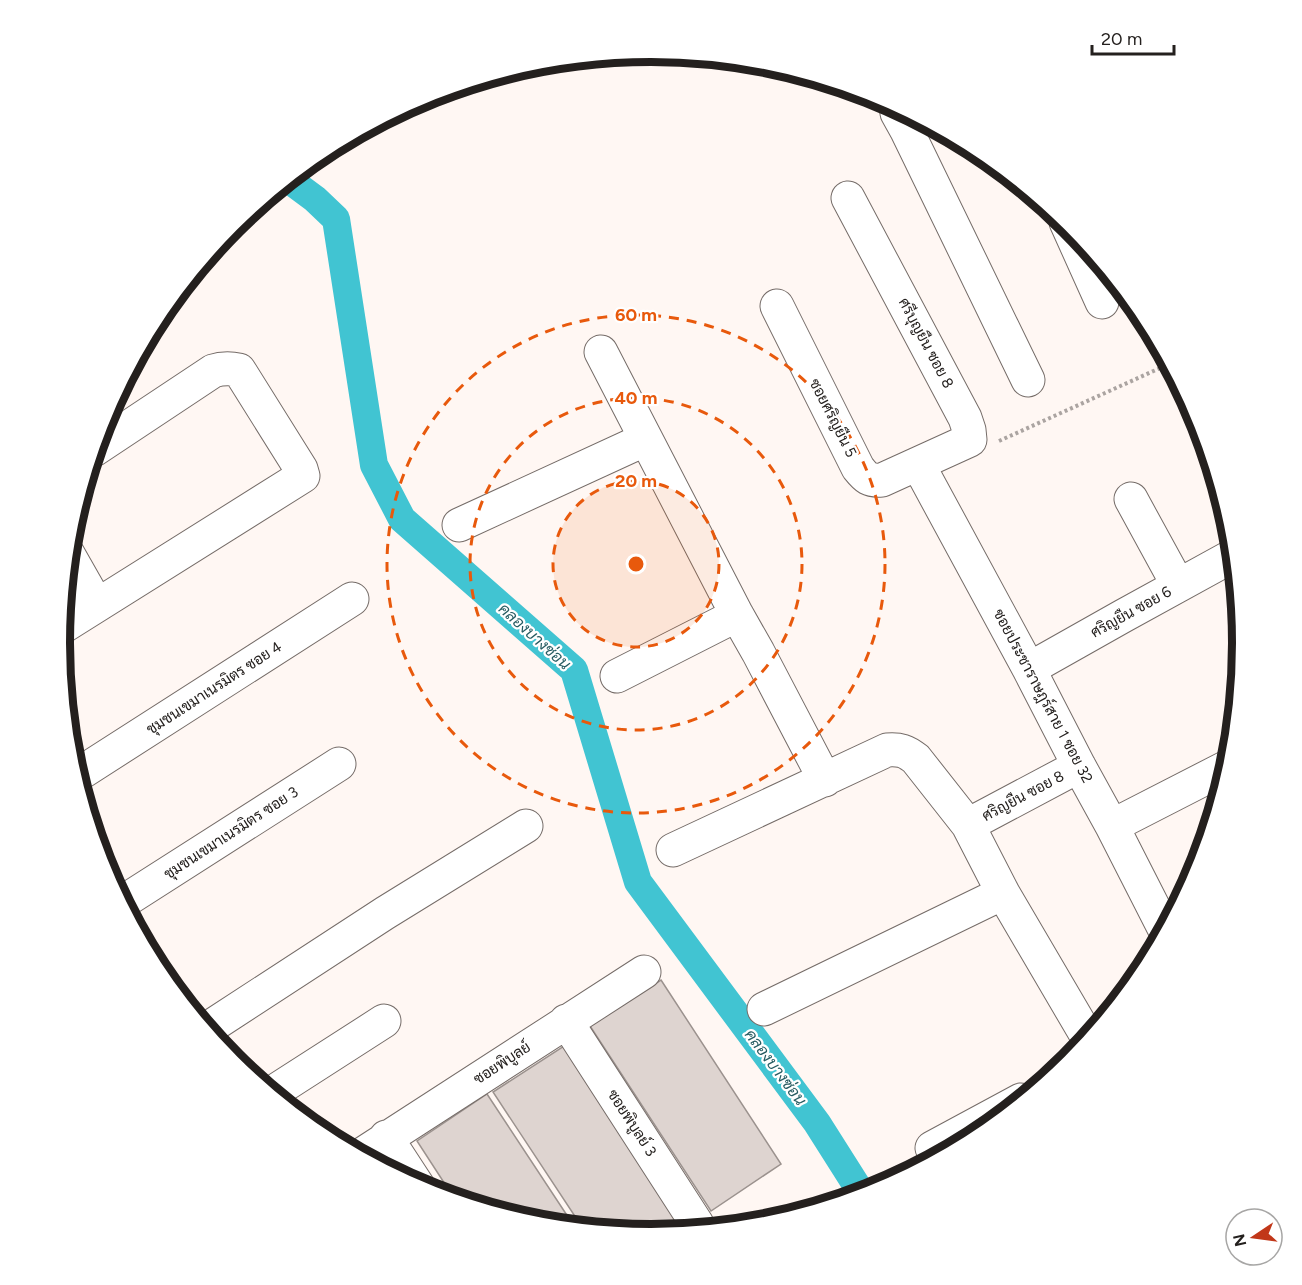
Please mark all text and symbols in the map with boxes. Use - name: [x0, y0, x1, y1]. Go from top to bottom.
- scale bar: [1092, 18, 1174, 56]
- text: 20 m: [1101, 28, 1142, 50]
- street label: ศรีบุญยืน ซอย 8: [893, 294, 958, 392]
- text: 60 m: [615, 304, 657, 326]
- street label: ซอยศริญยืน 5: [805, 375, 861, 460]
- text: 40 m: [614, 387, 658, 409]
- text: 20 m: [615, 470, 657, 492]
- centre of rings: [626, 554, 646, 574]
- street label: ศริญยืน ซอย 6: [1087, 581, 1175, 642]
- water label: คลองบางซ่อน: [495, 598, 575, 674]
- street label: ซอยประชาราษฎร์สาย 1 ซอย 32: [989, 606, 1097, 786]
- street label: ชุมชนเขมาเนรมิตร ซอย 4: [143, 638, 286, 740]
- street label: ศริญยืน ซอย 8: [979, 766, 1067, 825]
- street label: ชุมชนเขมาเนรมิตร ซอย 3: [161, 783, 303, 885]
- water label: คลองบางซ่อน: [741, 1025, 811, 1109]
- street label: ซอยพิบูลย์: [470, 1037, 534, 1089]
- street label: ซอยพิบูลย์ 3: [603, 1086, 661, 1160]
- north arrow: [1224, 1207, 1284, 1267]
- text: N: [1229, 1232, 1251, 1248]

